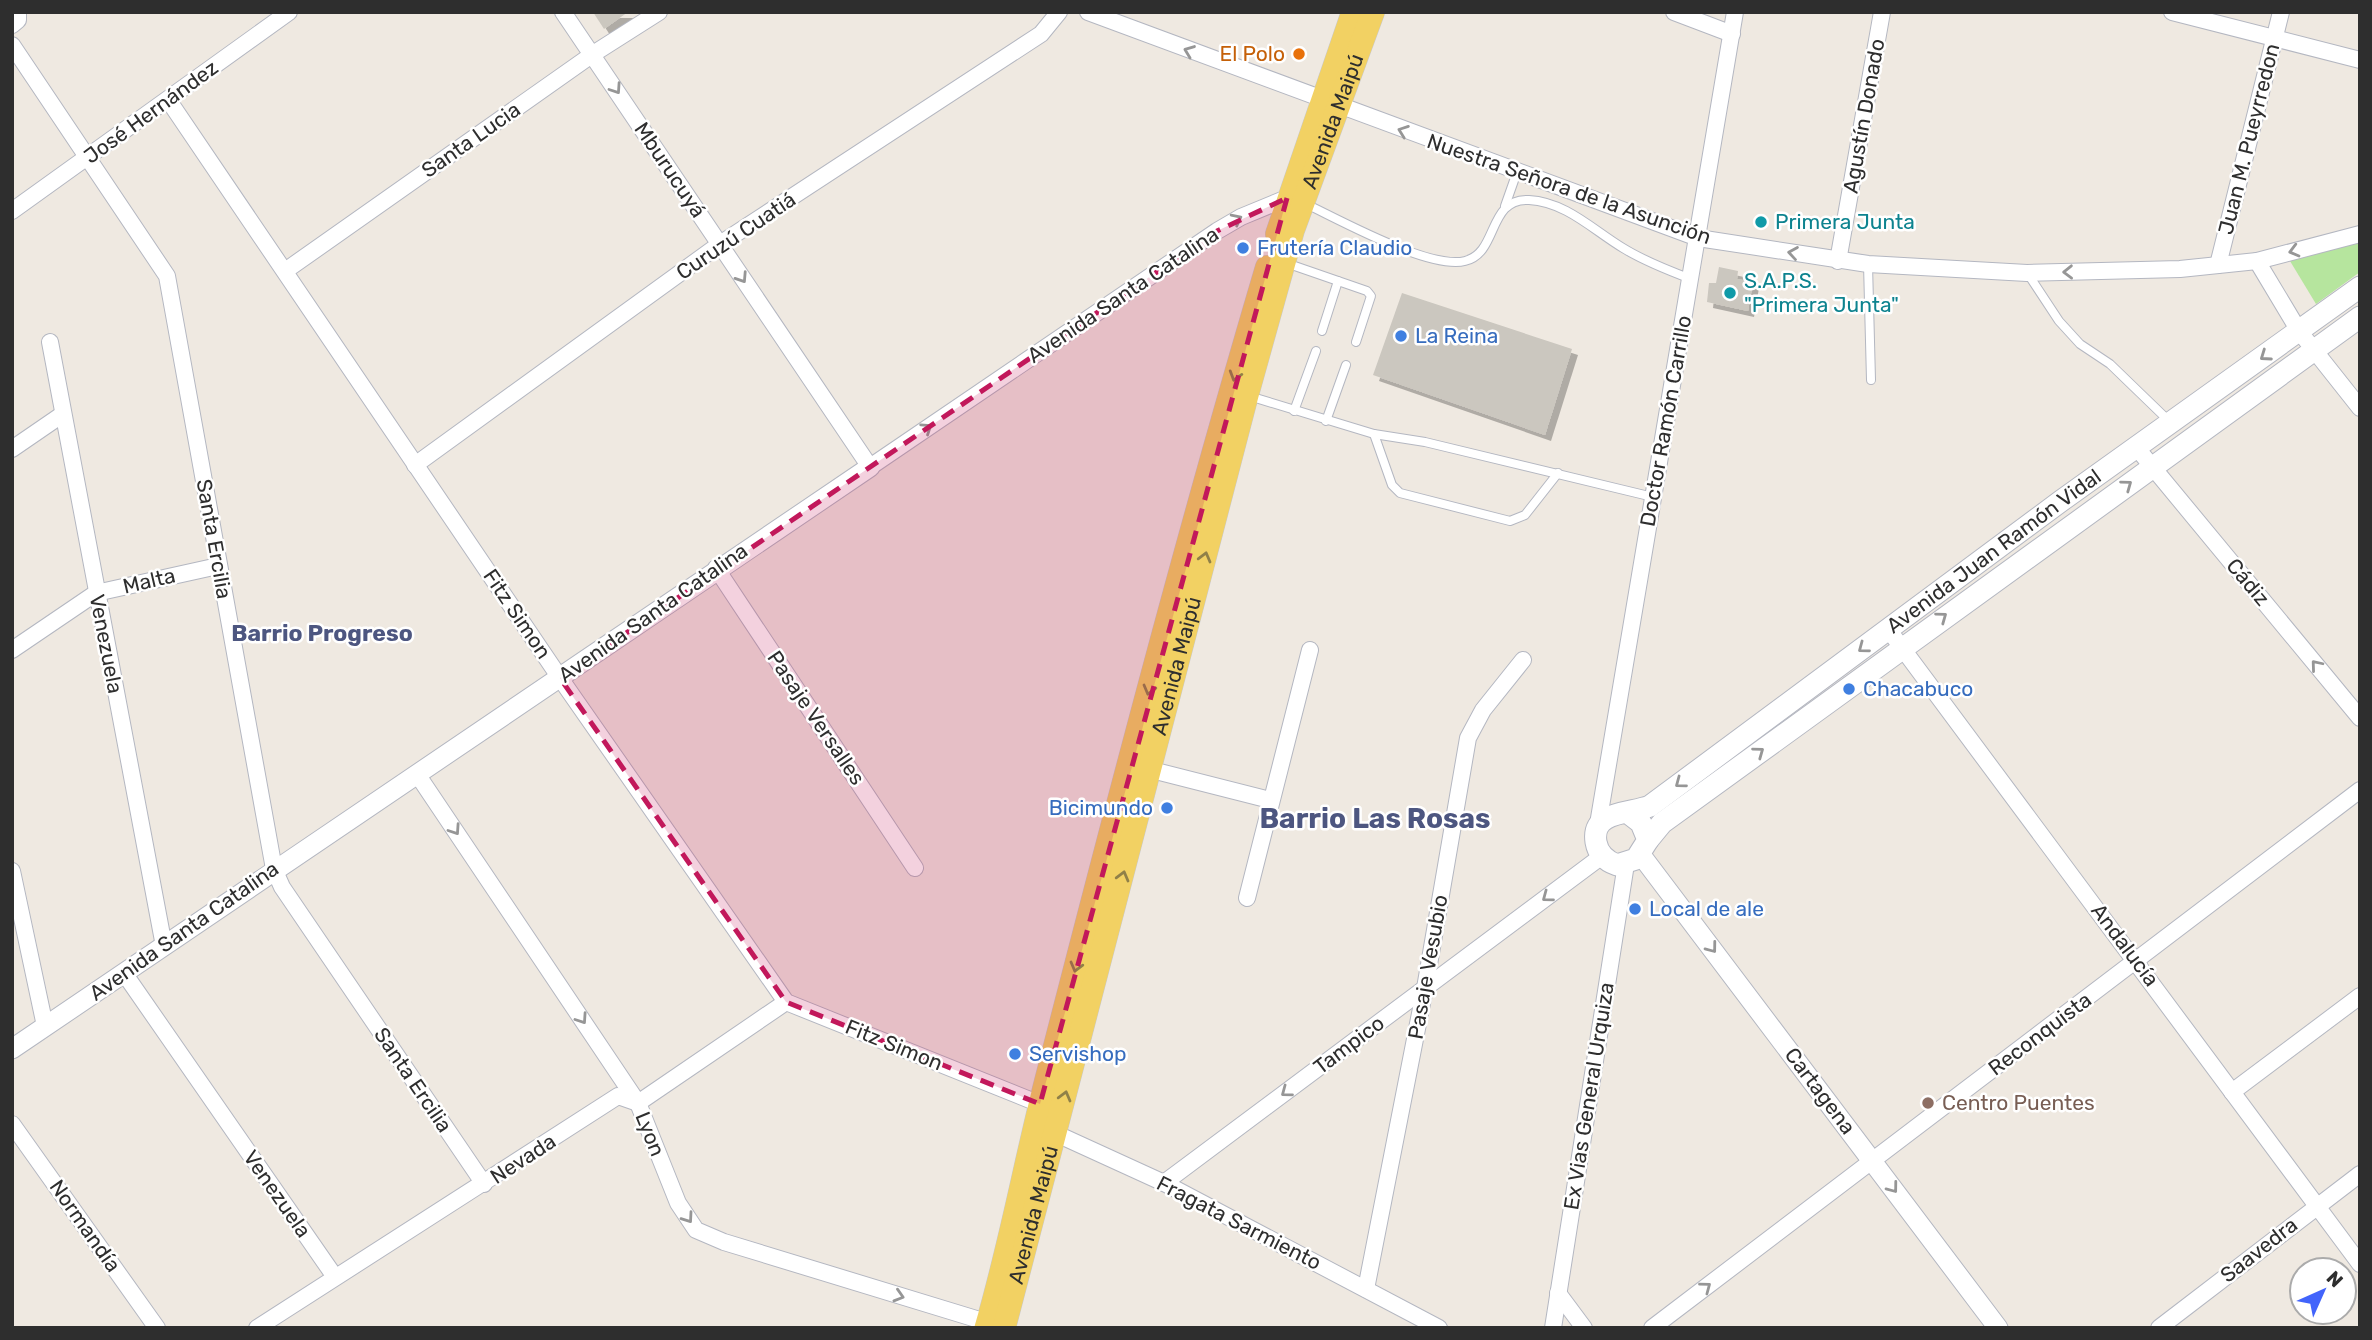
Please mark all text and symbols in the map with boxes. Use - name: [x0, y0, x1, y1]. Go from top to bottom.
- street label: Agustín Donado: [1838, 37, 1889, 195]
- place label: El Polo: [1219, 41, 1285, 66]
- street label: Juan M. Pueyrredon: [2213, 41, 2284, 237]
- one-way arrow: [1184, 45, 1196, 59]
- marker: El Polo: [1291, 46, 1307, 62]
- street label: Avenida Maipú: [1296, 50, 1369, 192]
- street label: José Hernández: [79, 55, 223, 169]
- one-way arrow: [607, 81, 620, 94]
- street label: Santa Lucia: [417, 96, 525, 183]
- street label: Mburucuyá: [629, 117, 711, 222]
- one-way arrow: [1398, 125, 1410, 139]
- street label: Nuestra Señora de la Asunción: [1424, 128, 1715, 249]
- street label: Curuzú Cuatiá: [671, 186, 800, 285]
- place label: Primera Junta: [1775, 209, 1915, 234]
- one-way arrow: [1230, 214, 1242, 228]
- marker: Primera Junta: [1753, 214, 1769, 230]
- street label: Avenida Santa Catalina: [1022, 221, 1223, 368]
- place label: Frutería Claudio: [1257, 235, 1412, 260]
- marker: Frutería Claudio: [1235, 240, 1251, 256]
- one-way arrow: [2288, 243, 2300, 257]
- one-way arrow: [1787, 246, 1798, 261]
- one-way arrow: [2062, 264, 2073, 280]
- place label: S.A.P.S. "Primera Junta": [1744, 268, 1899, 317]
- one-way arrow: [734, 270, 747, 283]
- marker: S.A.P.S. "Primera Junta": [1722, 285, 1738, 301]
- street label: Doctor Ramón Carrillo: [1635, 313, 1696, 528]
- place label: La Reina: [1415, 323, 1498, 348]
- marker: La Reina: [1393, 328, 1409, 344]
- one-way arrow: [2260, 348, 2273, 360]
- one-way arrow: [1228, 370, 1243, 382]
- one-way arrow: [919, 423, 932, 436]
- street label: Avenida Juan Ramón Vidal: [1881, 463, 2106, 638]
- street label: Santa Ercilia: [192, 477, 237, 601]
- one-way arrow: [2119, 481, 2132, 493]
- street label: Avenida Santa Catalina: [553, 538, 752, 687]
- one-way arrow: [1197, 552, 1211, 564]
- street label: Cádiz: [2221, 553, 2275, 610]
- street label: Malta: [120, 562, 178, 599]
- street label: Fitz Simon: [478, 564, 557, 663]
- street label: Venezuela: [85, 592, 128, 696]
- street label: Avenida Maipú: [1146, 594, 1206, 738]
- one-way arrow: [1934, 613, 1947, 626]
- district label: Barrio Progreso: [231, 619, 413, 647]
- one-way arrow: [1858, 640, 1871, 652]
- street label: Pasaje Versalles: [762, 646, 871, 790]
- one-way arrow: [2312, 660, 2324, 673]
- place label: Chacabuco: [1863, 676, 1973, 701]
- marker: Chacabuco: [1841, 681, 1857, 697]
- one-way arrow: [1143, 684, 1158, 696]
- one-way arrow: [1751, 748, 1764, 760]
- one-way arrow: [1675, 775, 1688, 788]
- place label: Bicimundo: [1049, 795, 1153, 820]
- marker: Bicimundo: [1159, 800, 1175, 816]
- district label: Barrio Las Rosas: [1259, 802, 1491, 835]
- one-way arrow: [447, 822, 459, 835]
- street label: Avenida Santa Catalina: [84, 856, 283, 1005]
- one-way arrow: [1115, 870, 1129, 882]
- one-way arrow: [1542, 889, 1555, 901]
- street label: Pasaje Vesubio: [1402, 893, 1453, 1041]
- place label: Local de ale: [1649, 896, 1764, 921]
- street label: Andalucía: [2086, 898, 2165, 991]
- marker: Local de ale: [1627, 901, 1643, 917]
- one-way arrow: [1703, 940, 1716, 953]
- one-way arrow: [1070, 961, 1084, 973]
- street label: Ex Vias General Urquiza: [1558, 980, 1619, 1211]
- street label: Reconquista: [1983, 987, 2096, 1080]
- street label: Tampico: [1309, 1010, 1389, 1079]
- one-way arrow: [573, 1011, 586, 1024]
- street label: Fitz Simon: [842, 1014, 947, 1075]
- street label: Santa Ercilia: [369, 1023, 458, 1137]
- place label: Servishop: [1029, 1041, 1127, 1066]
- street label: Cartagena: [1780, 1042, 1861, 1139]
- marker: Servishop: [1007, 1046, 1023, 1062]
- one-way arrow: [1282, 1083, 1294, 1096]
- one-way arrow: [1057, 1090, 1071, 1102]
- place label: Centro Puentes: [1942, 1090, 2095, 1115]
- marker: Centro Puentes: [1920, 1095, 1936, 1111]
- street label: Lyon: [630, 1108, 671, 1160]
- street label: Nevada: [485, 1128, 560, 1189]
- street label: Avenida Maipú: [1003, 1143, 1063, 1287]
- street label: Venezuela: [238, 1145, 317, 1242]
- street label: Fragata Sarmiento: [1153, 1170, 1326, 1275]
- street label: Normandía: [45, 1175, 126, 1277]
- one-way arrow: [1885, 1181, 1898, 1193]
- one-way arrow: [680, 1210, 692, 1223]
- street label: Saavedra: [2215, 1212, 2302, 1287]
- north arrow: [2288, 1256, 2358, 1326]
- text: N: [2322, 1266, 2348, 1292]
- one-way arrow: [1699, 1282, 1711, 1295]
- one-way arrow: [893, 1287, 905, 1302]

